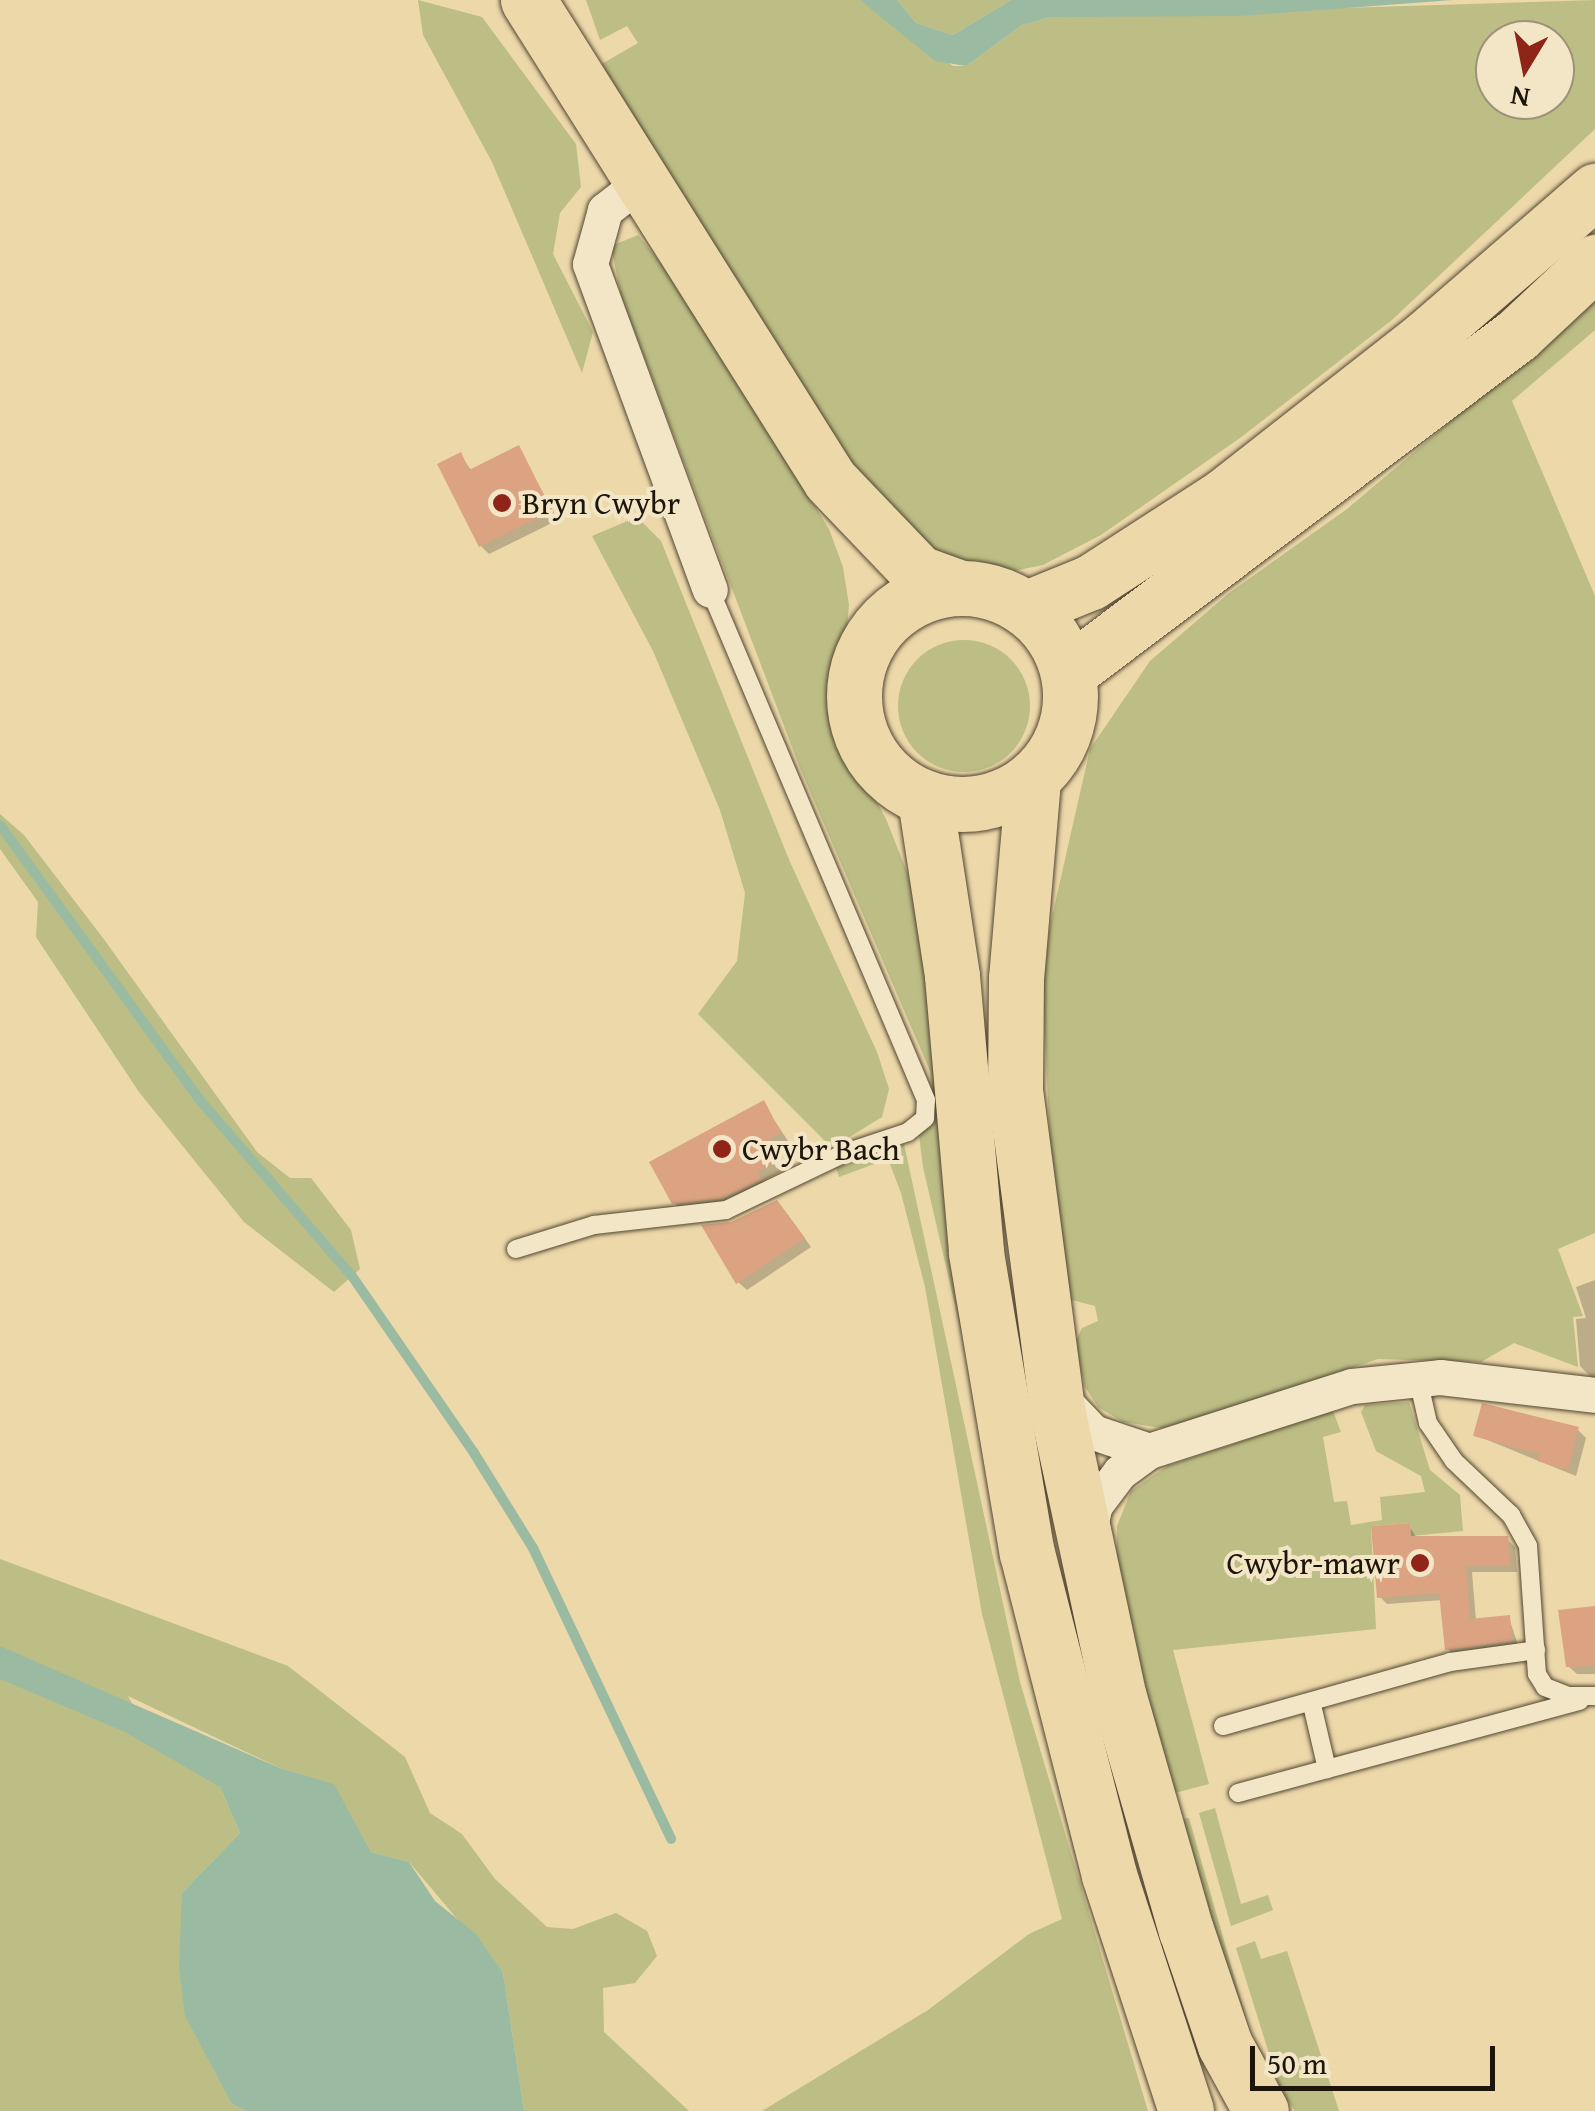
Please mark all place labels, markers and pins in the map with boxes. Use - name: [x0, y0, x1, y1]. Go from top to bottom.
- place label: Bryn Cwybr: [522, 484, 680, 522]
- marker: Bryn Cwybr: [491, 492, 513, 514]
- place label: Cwybr Bach: [742, 1130, 900, 1168]
- marker: Cwybr Bach: [711, 1138, 733, 1160]
- place label: Cwybr-mawr: [1227, 1544, 1400, 1582]
- marker: Cwybr-mawr: [1409, 1552, 1431, 1574]

